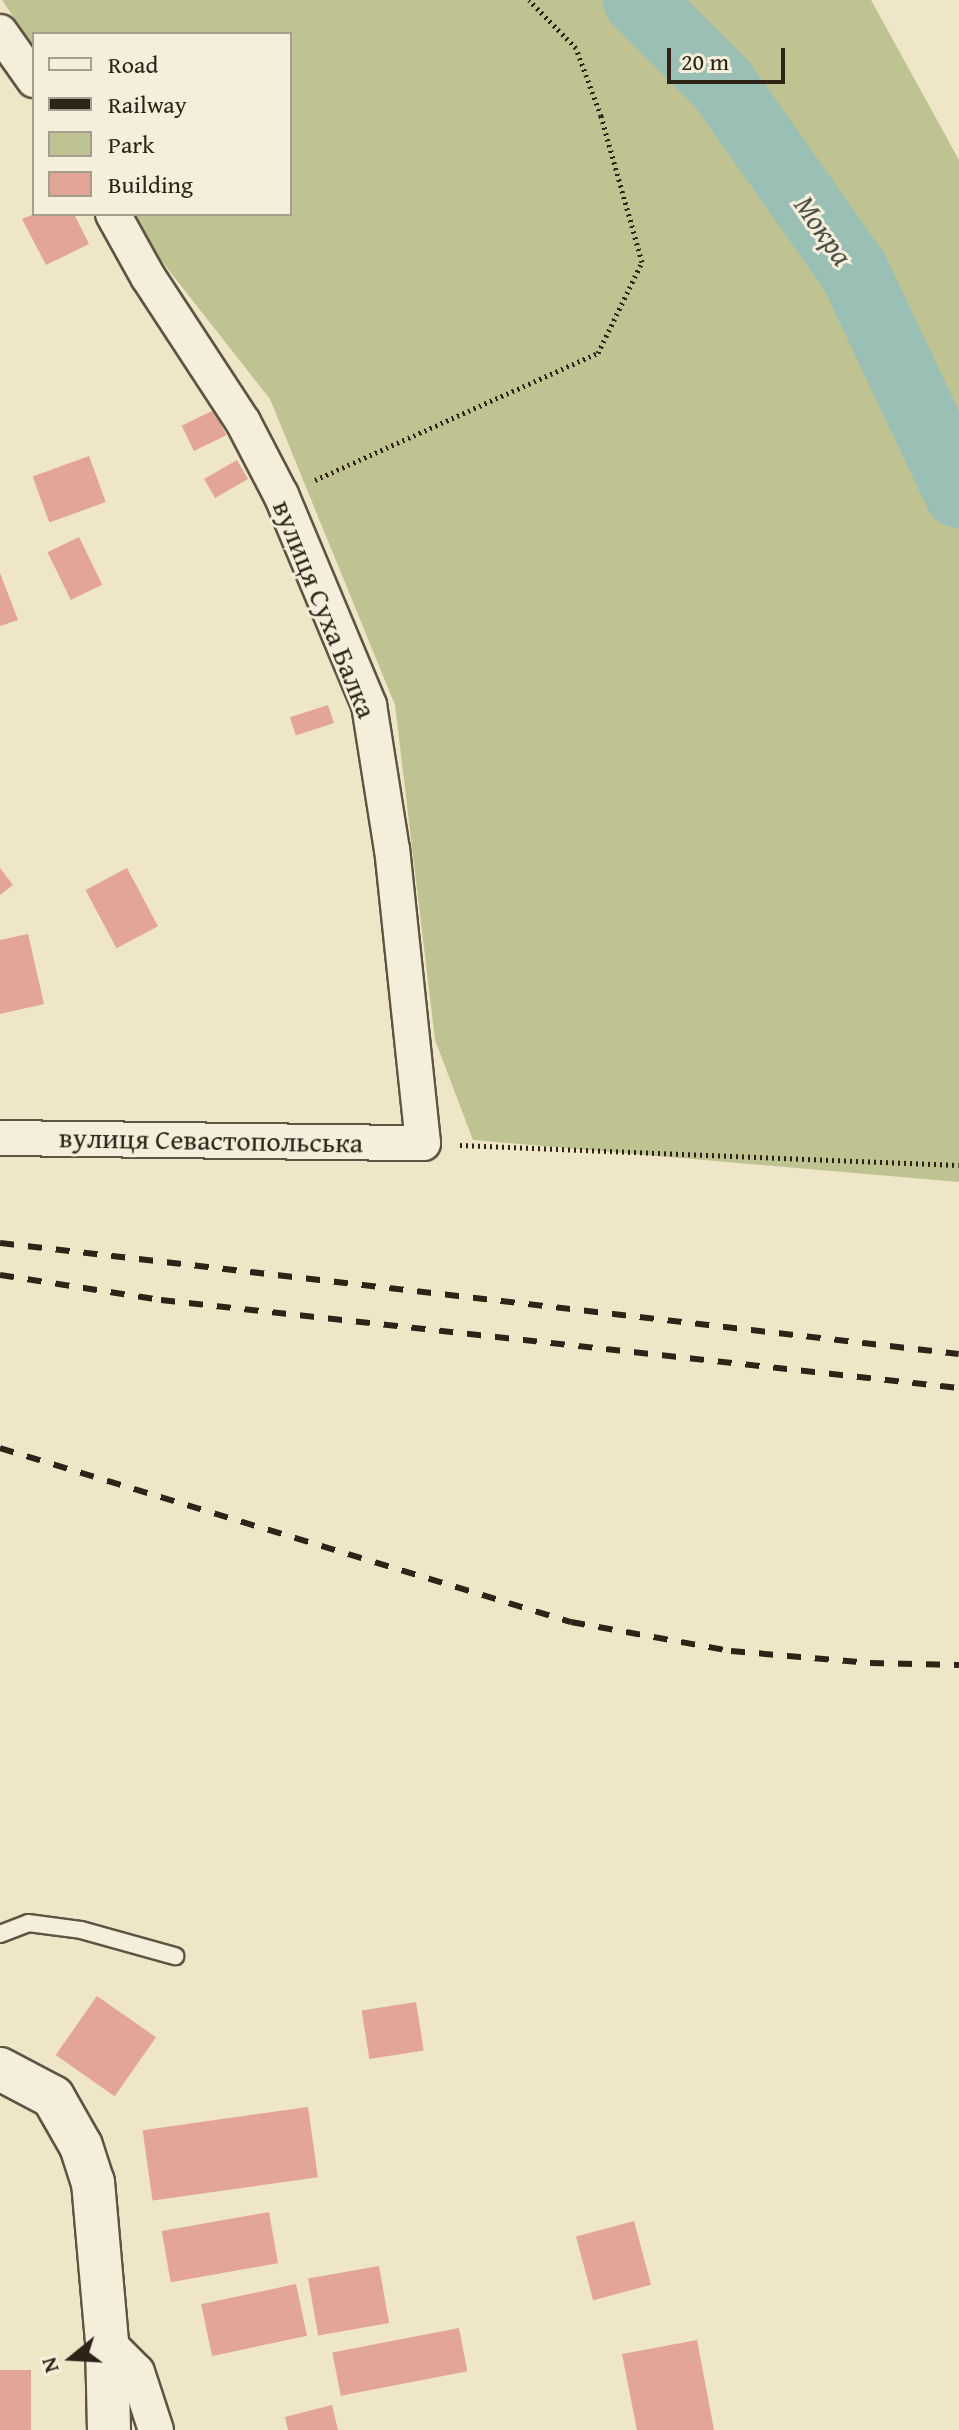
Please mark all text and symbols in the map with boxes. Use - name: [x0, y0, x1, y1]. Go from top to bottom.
- legend: [32, 32, 292, 216]
- scale bar: [671, 32, 789, 82]
- text: 20 m: [681, 44, 729, 79]
- text: Road: [108, 47, 158, 82]
- text: Railway: [108, 87, 187, 122]
- text: Park: [108, 127, 154, 162]
- text: Building: [108, 167, 193, 202]
- water label: Мокра: [787, 188, 861, 272]
- street label: вулиця Суха Балка: [266, 495, 384, 723]
- street label: вулиця Севастопольська: [59, 1121, 363, 1159]
- north arrow: [32, 2318, 112, 2398]
- text: N: [32, 2353, 67, 2377]

